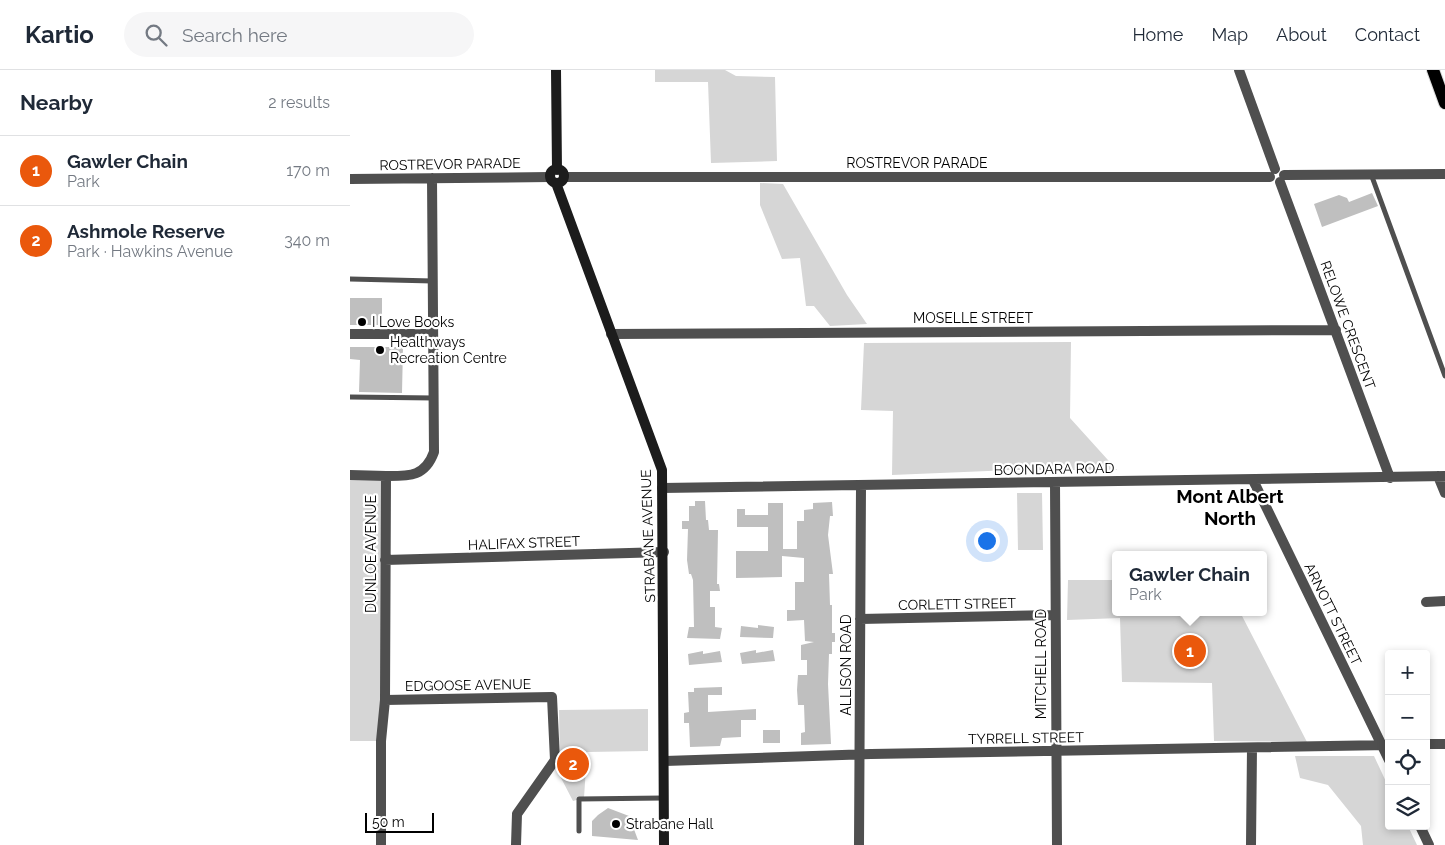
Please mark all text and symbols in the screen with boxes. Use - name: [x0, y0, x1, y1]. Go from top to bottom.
- search box: [124, 12, 474, 57]
- text: Kartio: [25, 20, 94, 49]
- icon: search: [142, 21, 170, 49]
- text: Search here: [182, 24, 287, 46]
- text: Home: [1132, 24, 1183, 45]
- text: Map: [1211, 24, 1248, 45]
- text: About: [1276, 24, 1327, 45]
- text: Contact: [1355, 24, 1420, 45]
- text: Nearby: [20, 90, 93, 115]
- text: 2 results: [268, 93, 330, 112]
- text: Gawler Chain: [67, 150, 188, 172]
- street label: ROSTREVOR PARADE: [379, 155, 521, 173]
- street label: ROSTREVOR PARADE: [846, 155, 988, 171]
- text: 1: [32, 161, 40, 180]
- text: 170 m: [286, 161, 330, 180]
- text: Park: [67, 172, 100, 191]
- text: Ashmole Reserve: [67, 220, 225, 242]
- text: 2: [31, 231, 41, 250]
- text: 340 m: [284, 231, 330, 250]
- text: Park · Hawkins Avenue: [67, 242, 233, 261]
- street label: RELOWE CRESCENT: [1317, 259, 1379, 392]
- street label: MOSELLE STREET: [913, 310, 1033, 326]
- place label: I Love Books: [372, 314, 455, 330]
- marker: I Love Books: [356, 316, 368, 328]
- place label: Healthways Recreation Centre: [390, 334, 507, 366]
- marker: Healthways Recreation Centre: [374, 344, 386, 356]
- street label: BOONDARA ROAD: [993, 460, 1115, 478]
- street label: STRABANE AVENUE: [638, 469, 658, 603]
- district label: Mont Albert North: [1176, 485, 1284, 529]
- street label: DUNLOE AVENUE: [363, 495, 379, 613]
- your location: [974, 528, 1000, 554]
- street label: HALIFAX STREET: [468, 533, 581, 553]
- popup: [1112, 551, 1267, 616]
- street label: ARNOTT STREET: [1301, 560, 1365, 668]
- text: Gawler Chain: [1129, 563, 1250, 585]
- text: Park: [1129, 585, 1162, 604]
- street label: CORLETT STREET: [898, 595, 1016, 613]
- street label: MITCHELL ROAD: [1033, 609, 1049, 719]
- street label: ALLISON ROAD: [838, 614, 854, 716]
- pin: 1: [1174, 632, 1206, 670]
- map controls: [1385, 650, 1430, 830]
- button: +: [1385, 650, 1430, 695]
- street label: EDGOOSE AVENUE: [405, 676, 531, 694]
- button: −: [1385, 695, 1430, 740]
- street label: TYRRELL STREET: [968, 729, 1084, 747]
- button: locate: [1385, 740, 1430, 785]
- pin: 2: [557, 745, 589, 783]
- button: layers: [1385, 785, 1430, 830]
- scale bar: [365, 810, 434, 833]
- text: 50 m: [372, 814, 405, 830]
- place label: Strabane Hall: [626, 816, 713, 832]
- marker: Strabane Hall: [610, 818, 622, 830]

